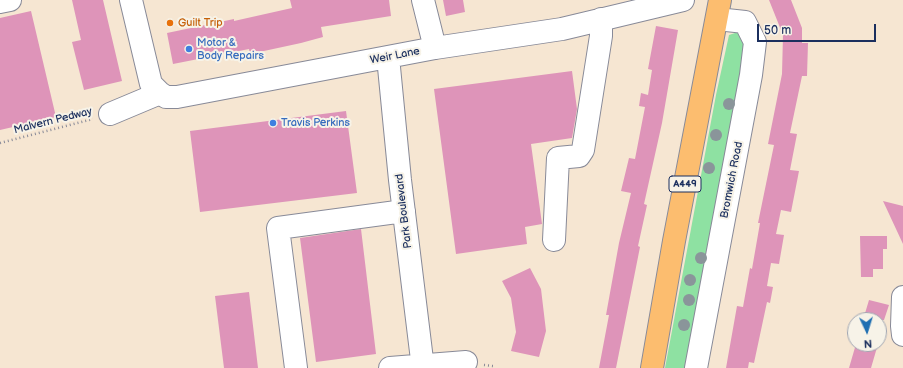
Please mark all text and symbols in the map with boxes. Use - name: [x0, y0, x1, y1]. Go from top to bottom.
- place label: Guilt Trip: [178, 16, 223, 30]
- scale bar: [759, 16, 878, 42]
- marker: Guilt Trip: [165, 18, 175, 28]
- text: 50 m: [764, 23, 791, 38]
- place label: Motor & Body Repairs: [197, 36, 264, 62]
- marker: Motor & Body Repairs: [184, 44, 194, 54]
- street label: Weir Lane: [369, 45, 421, 67]
- street label: Malvern Pedway: [12, 105, 94, 137]
- place label: Travis Perkins: [281, 116, 350, 130]
- marker: Travis Perkins: [268, 118, 278, 128]
- street label: Bromwich Road: [718, 140, 746, 220]
- street label: Park Boulevard: [393, 173, 415, 249]
- road number: A449: [669, 176, 701, 192]
- north arrow: [847, 312, 887, 352]
- text: N: [863, 337, 872, 350]

